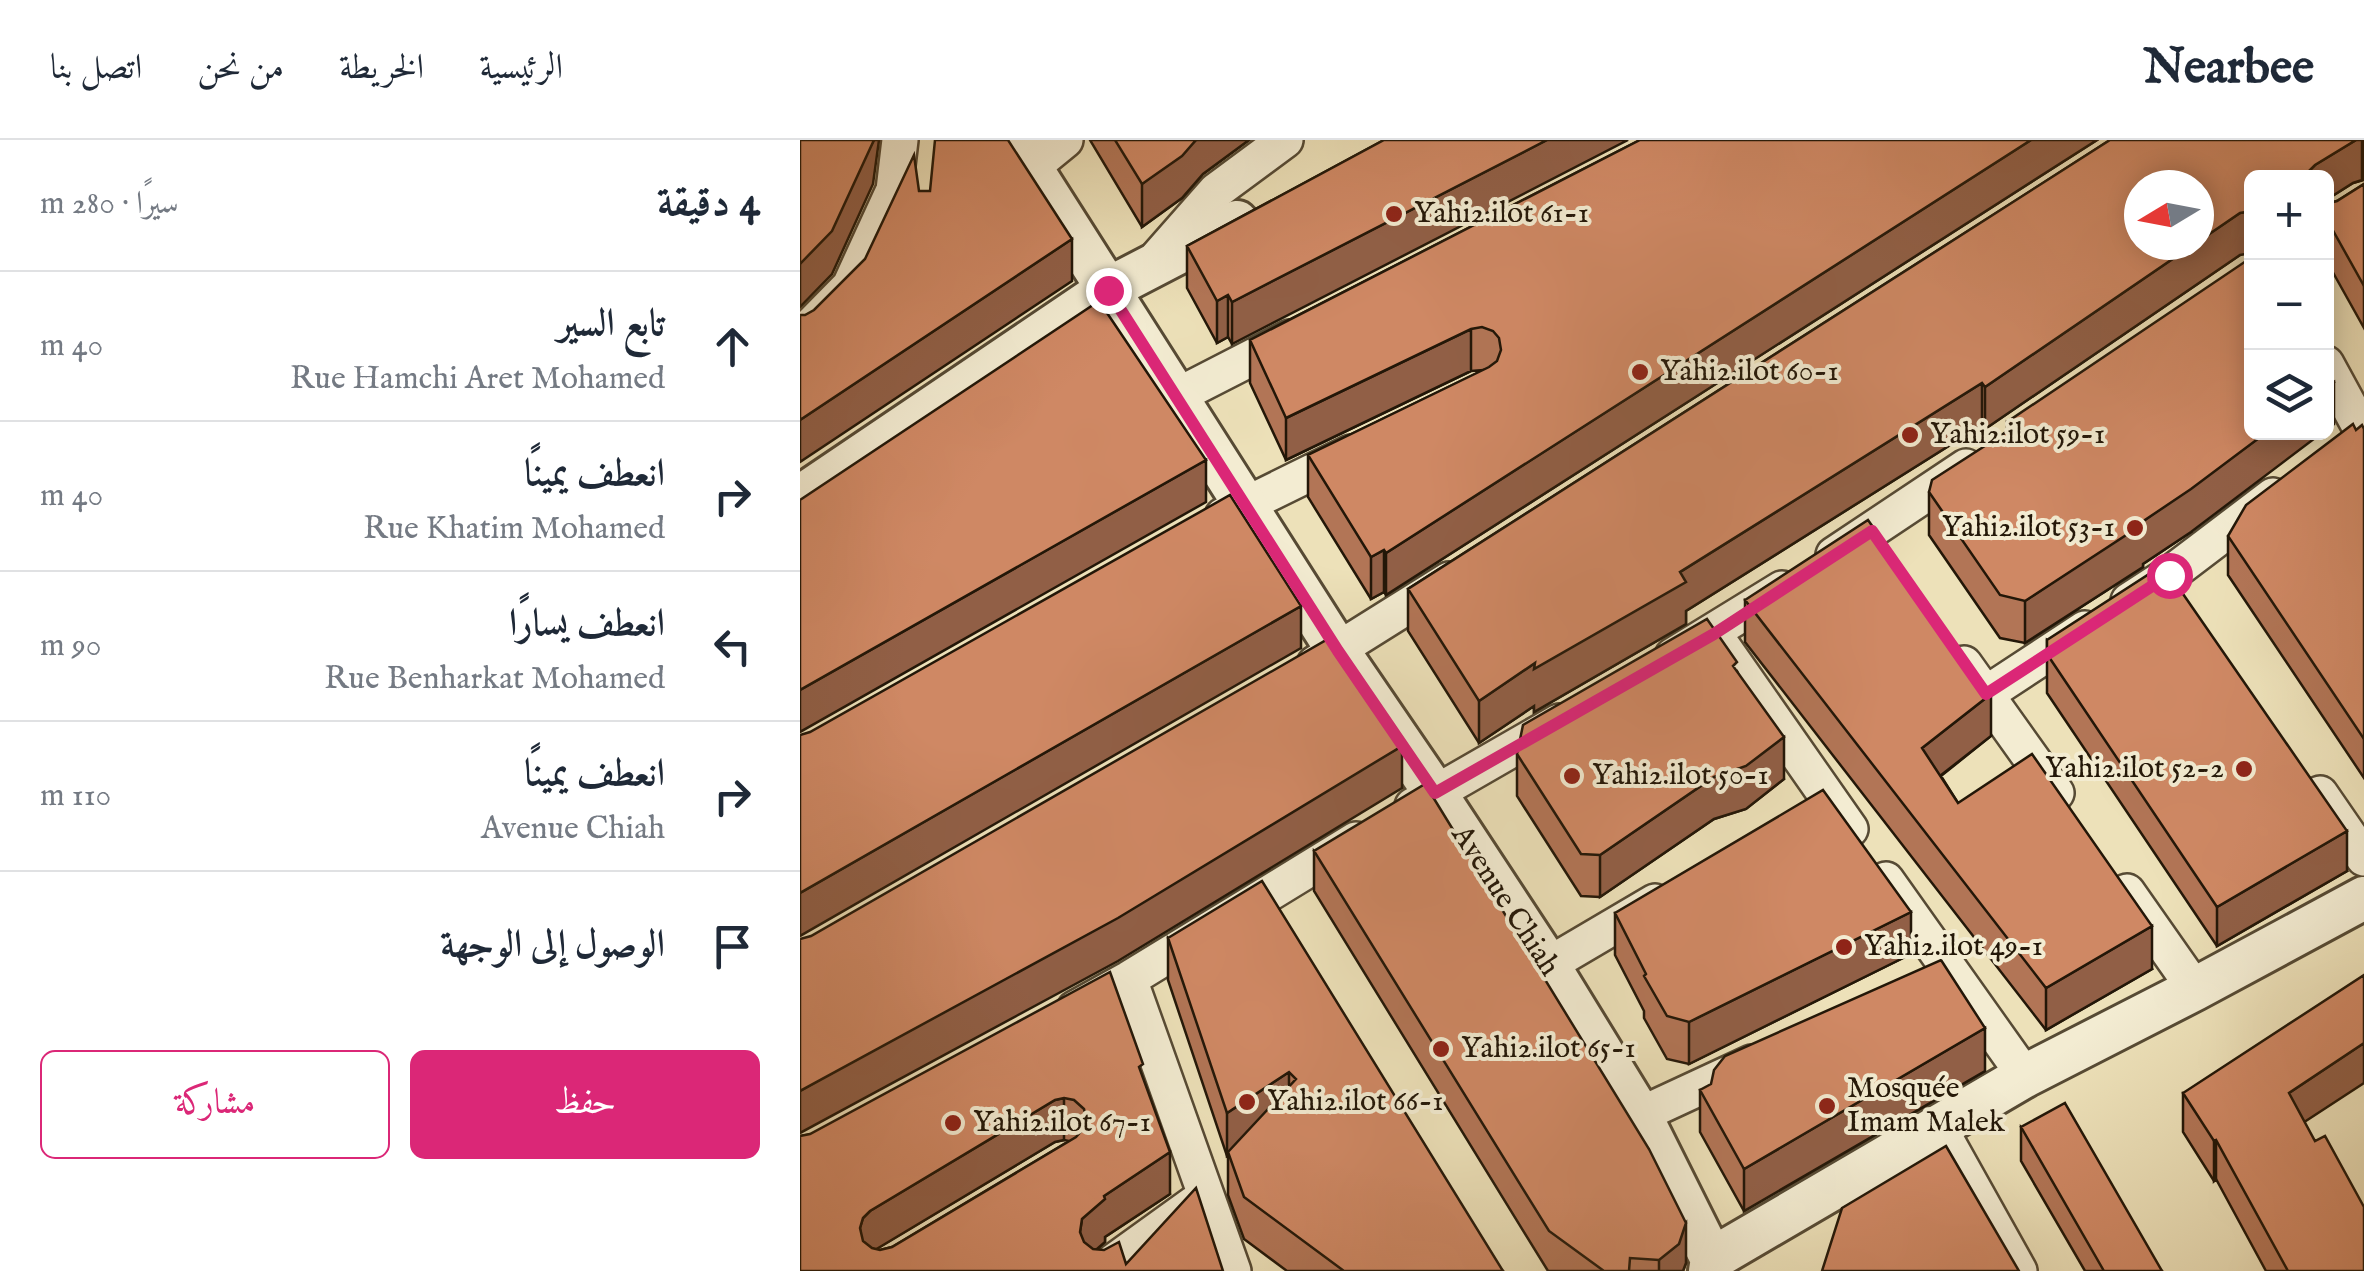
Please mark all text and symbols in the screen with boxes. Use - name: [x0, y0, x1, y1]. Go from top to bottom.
- text: Nearbee: [2144, 39, 2314, 99]
- text: اتصل بنا: [50, 46, 142, 91]
- text: من نحن: [197, 46, 284, 91]
- text: الخريطة: [339, 46, 424, 91]
- text: الرئيسية: [479, 46, 563, 91]
- north arrow: [2124, 170, 2214, 260]
- map controls: [2244, 170, 2334, 440]
- button: +: [2244, 170, 2334, 260]
- text: 4 دقيقة: [657, 177, 760, 230]
- text: سيرًا · 280 m: [40, 184, 179, 225]
- place label: Yahi2.ilot 61-1: [1414, 195, 1589, 233]
- marker: Yahi2.ilot 61-1: [1383, 203, 1405, 225]
- button: −: [2244, 260, 2334, 350]
- route end: [1086, 268, 1132, 314]
- text: تابع السير: [557, 301, 665, 349]
- icon: ahead: [705, 319, 760, 374]
- text: 40 m: [40, 326, 103, 367]
- button: layers: [2244, 350, 2334, 440]
- place label: Yahi2.ilot 60-1: [1660, 353, 1839, 391]
- text: Rue Hamchi Aret Mohamed: [290, 359, 665, 400]
- marker: Yahi2.ilot 60-1: [1629, 361, 1651, 383]
- place label: Yahi2.ilot 59-1: [1930, 416, 2105, 454]
- marker: Yahi2.ilot 59-1: [1899, 424, 1921, 446]
- text: انعطف يمينًا: [524, 451, 665, 499]
- icon: right: [705, 469, 760, 524]
- text: 40 m: [40, 476, 103, 517]
- text: Rue Khatim Mohamed: [363, 509, 665, 550]
- place label: Yahi2.ilot 53-1: [1942, 509, 2115, 547]
- marker: Yahi2.ilot 53-1: [2124, 517, 2146, 539]
- route start: [2147, 553, 2193, 599]
- text: انعطف يسارًا: [509, 601, 665, 649]
- icon: left: [705, 619, 760, 674]
- text: 90 m: [40, 626, 101, 667]
- text: Rue Benharkat Mohamed: [324, 659, 665, 700]
- place label: Yahi2.ilot 52-2: [2045, 750, 2224, 788]
- text: انعطف يمينًا: [524, 751, 665, 799]
- place label: Yahi2.ilot 50-1: [1592, 757, 1769, 795]
- marker: Yahi2.ilot 52-2: [2233, 758, 2255, 780]
- marker: Yahi2.ilot 50-1: [1561, 765, 1583, 787]
- icon: right: [705, 769, 760, 824]
- text: 110 m: [40, 776, 111, 817]
- text: Avenue Chiah: [481, 809, 665, 850]
- street label: Avenue Chiah: [1442, 817, 1568, 984]
- icon: arrive: [705, 919, 760, 974]
- text: الوصول إلى الوجهة: [440, 922, 665, 970]
- place label: Yahi2.ilot 49-1: [1864, 928, 2043, 966]
- marker: Yahi2.ilot 49-1: [1833, 936, 1855, 958]
- place label: Yahi2.ilot 65-1: [1461, 1030, 1636, 1068]
- marker: Yahi2.ilot 65-1: [1430, 1038, 1452, 1060]
- button: مشاركة: [40, 1050, 390, 1159]
- button: حفظ: [410, 1050, 760, 1159]
- place label: Mosquée Imam Malek: [1847, 1070, 2006, 1142]
- place label: Yahi2.ilot 66-1: [1267, 1083, 1444, 1121]
- marker: Yahi2.ilot 66-1: [1236, 1091, 1258, 1113]
- marker: Mosquée Imam Malek: [1816, 1095, 1838, 1117]
- place label: Yahi2.ilot 67-1: [973, 1104, 1151, 1142]
- marker: Yahi2.ilot 67-1: [942, 1112, 964, 1134]

